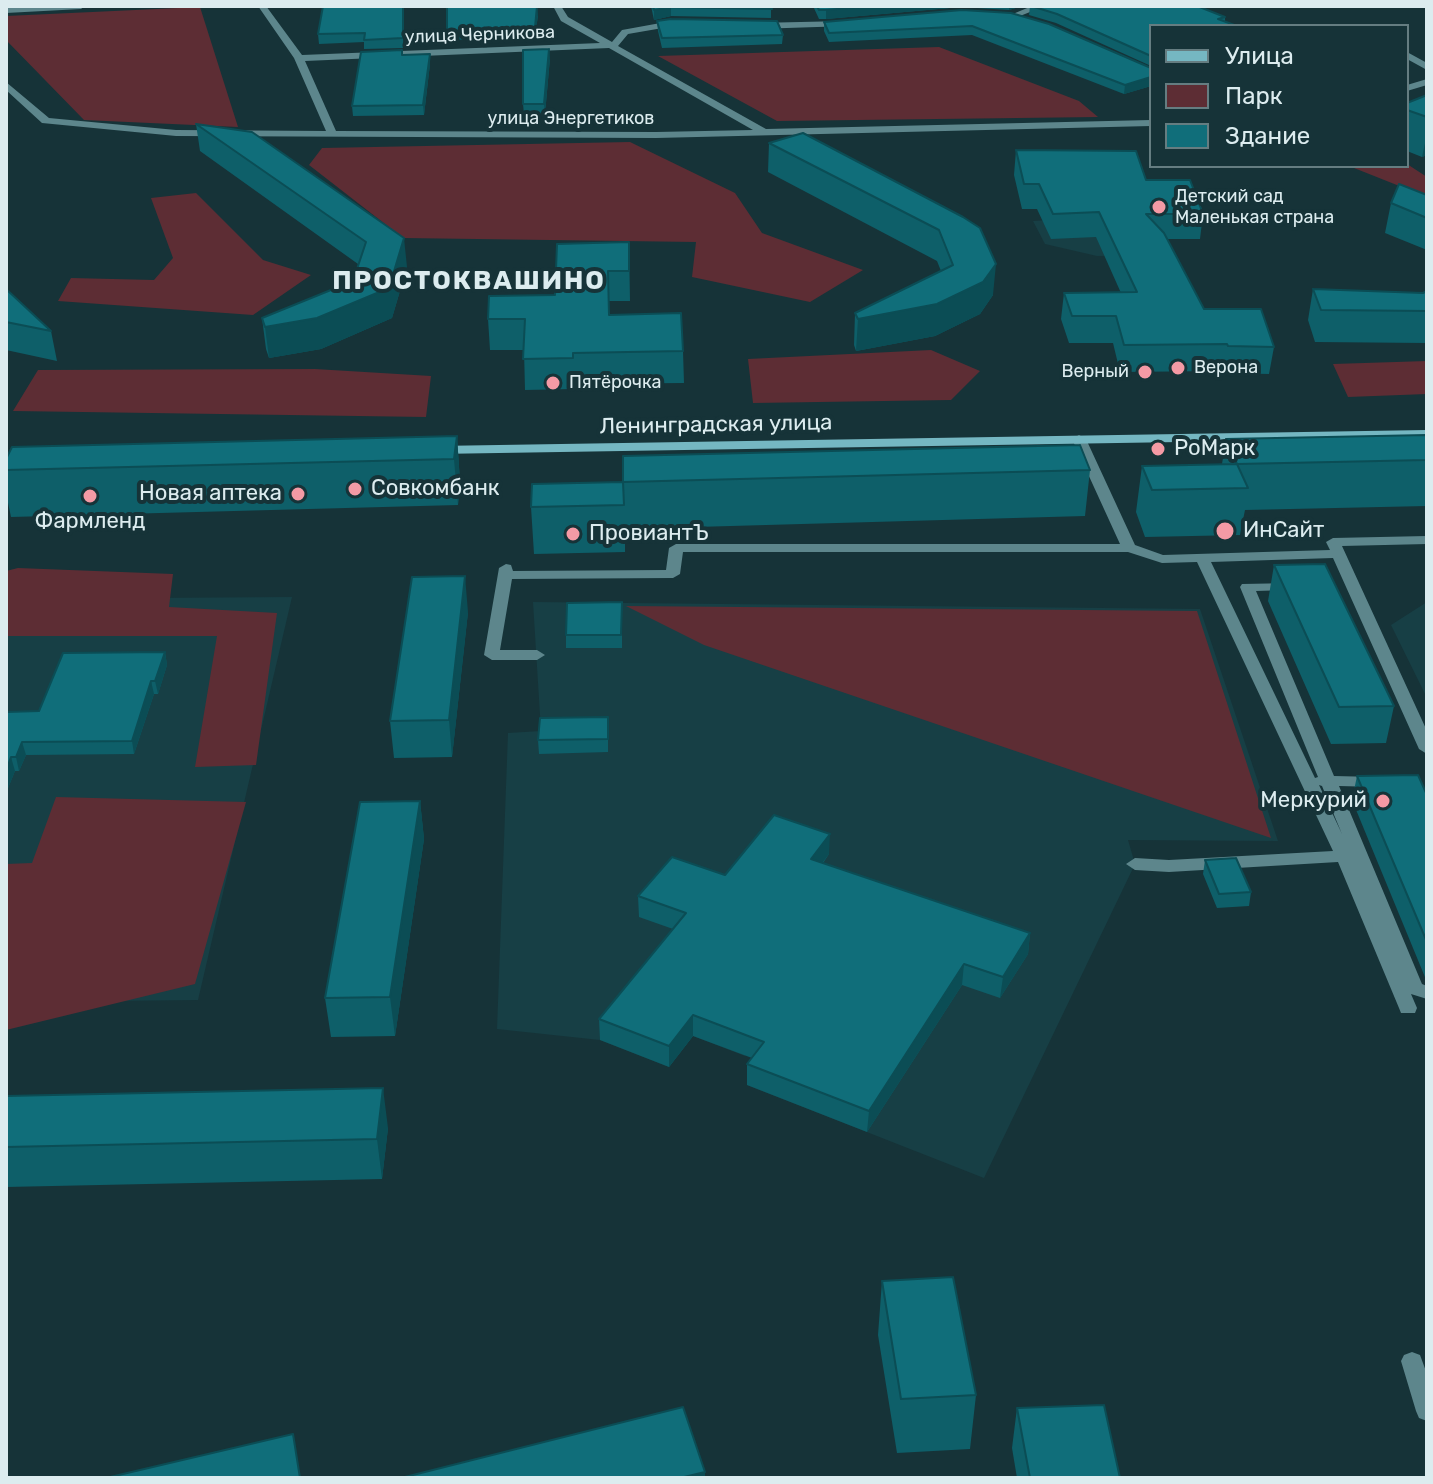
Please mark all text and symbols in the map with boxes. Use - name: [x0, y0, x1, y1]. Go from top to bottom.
- street label: улица Черникова: [405, 22, 555, 48]
- legend: [1149, 24, 1409, 168]
- text: Улица: [1225, 42, 1294, 70]
- text: Парк: [1225, 82, 1283, 110]
- street label: улица Энергетиков: [488, 108, 654, 130]
- text: Здание: [1225, 122, 1310, 150]
- place label: Детский сад Маленькая страна: [1175, 186, 1334, 228]
- marker: Детский сад Маленькая страна: [1150, 198, 1168, 216]
- district label: ПРОСТОКВАШИНО: [332, 265, 606, 297]
- place label: Верона: [1194, 357, 1258, 379]
- marker: Верона: [1169, 359, 1187, 377]
- place label: Верный: [1062, 361, 1129, 383]
- marker: Верный: [1136, 363, 1154, 381]
- place label: Пятёрочка: [569, 372, 662, 394]
- marker: Пятёрочка: [544, 374, 562, 392]
- street label: Ленинградская улица: [599, 410, 833, 440]
- place label: РоМарк: [1174, 436, 1255, 462]
- marker: РоМарк: [1149, 440, 1167, 458]
- place label: Совкомбанк: [371, 476, 500, 502]
- marker: Совкомбанк: [346, 480, 364, 498]
- place label: Новая аптека: [139, 481, 282, 507]
- marker: Новая аптека: [289, 485, 307, 503]
- marker: Фармленд: [81, 487, 99, 505]
- place label: Фармленд: [35, 509, 145, 535]
- place label: ИнСайт: [1243, 518, 1324, 544]
- marker: ИнСайт: [1214, 520, 1236, 542]
- place label: ПровиантЪ: [589, 521, 709, 547]
- marker: ПровиантЪ: [564, 525, 582, 543]
- place label: Меркурий: [1260, 788, 1367, 814]
- marker: Меркурий: [1374, 792, 1392, 810]

